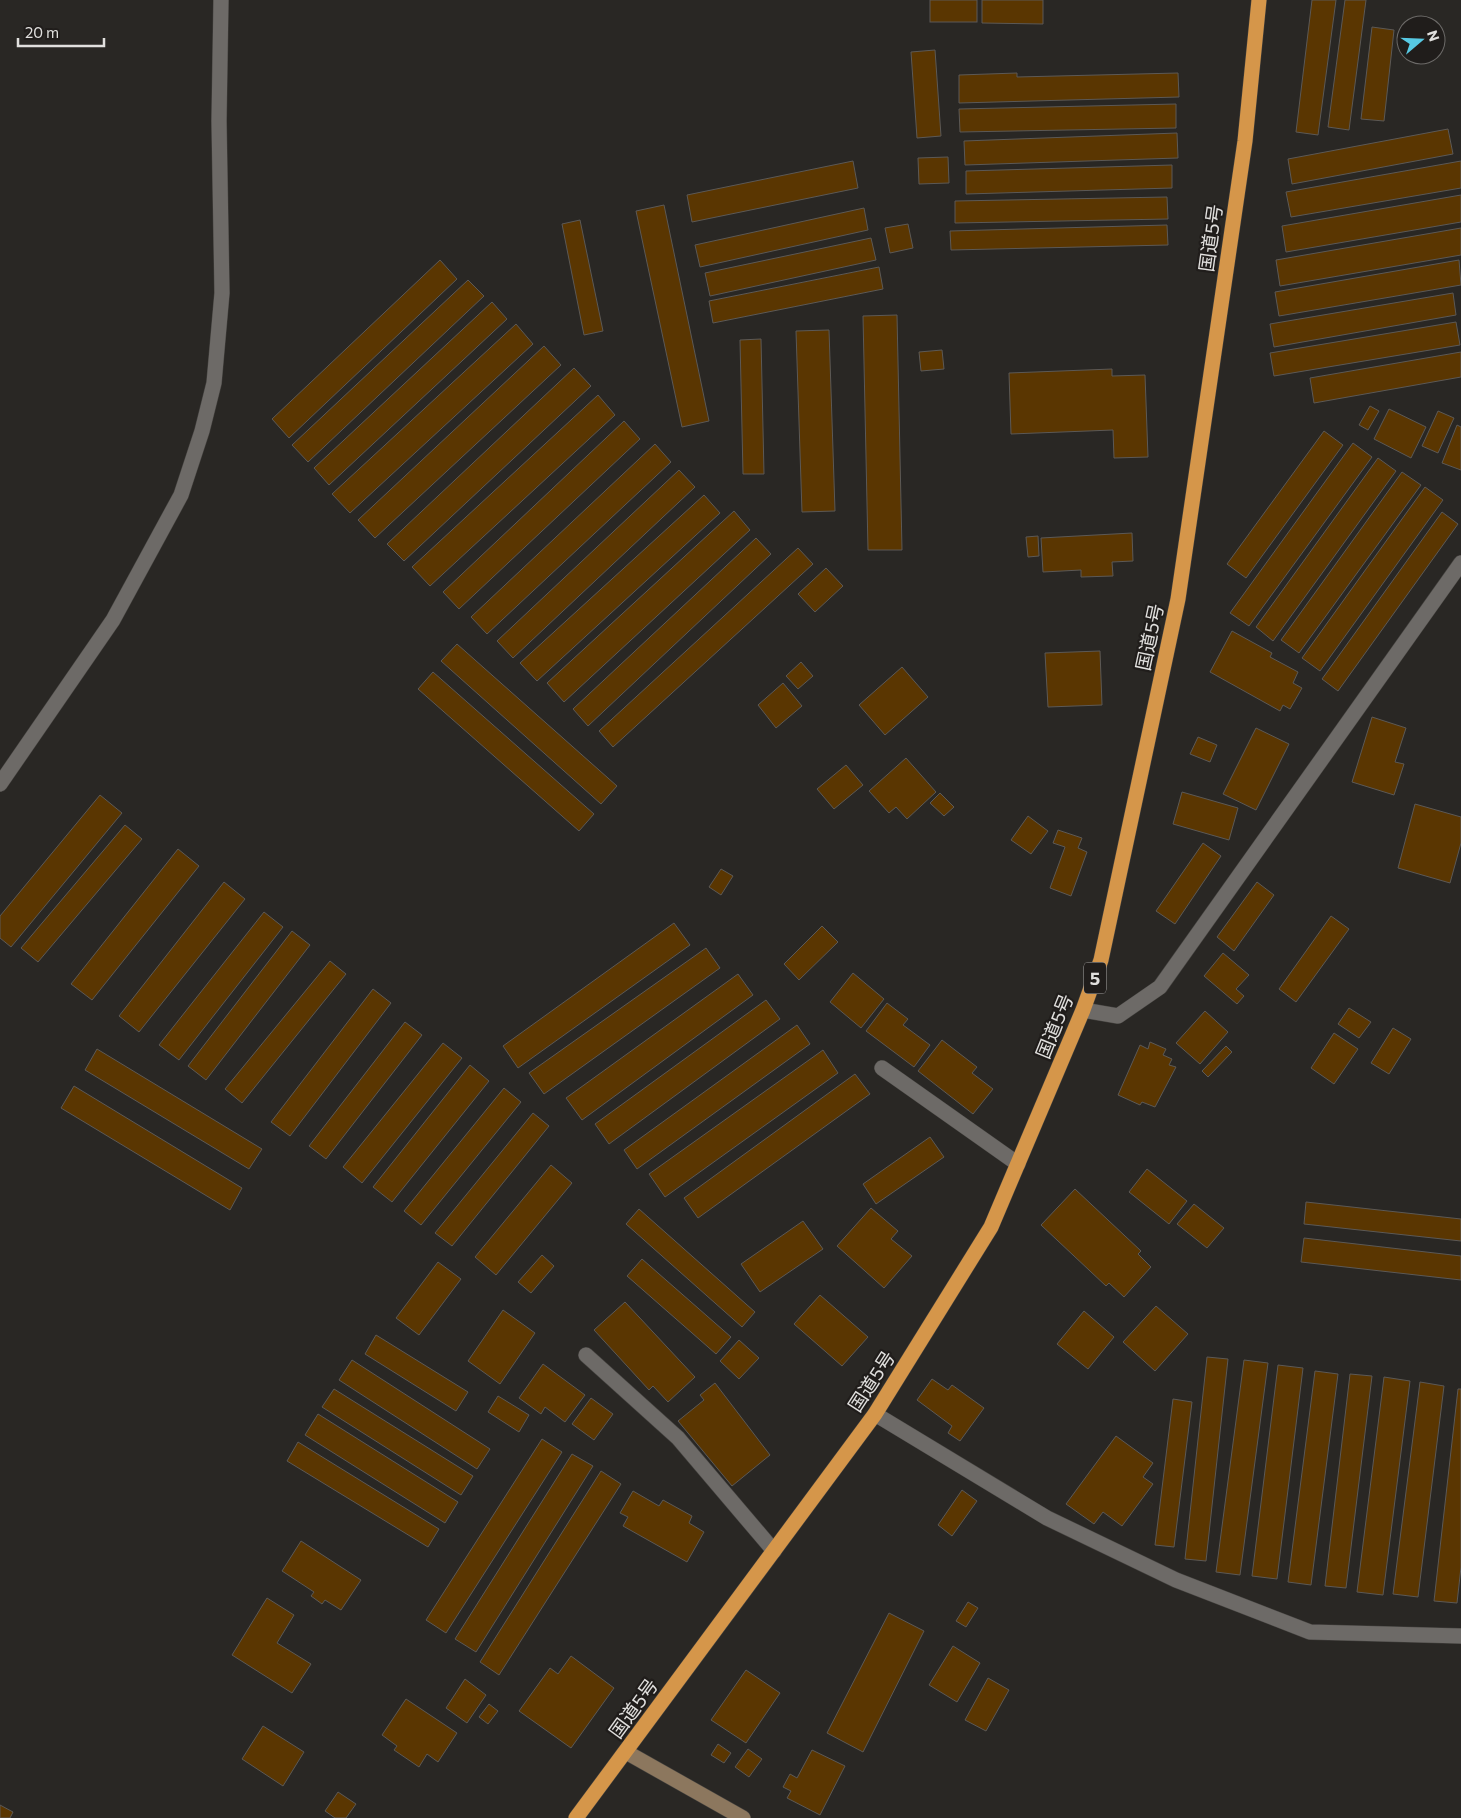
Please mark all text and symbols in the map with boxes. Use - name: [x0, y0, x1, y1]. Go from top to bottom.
- scale bar: [18, 15, 104, 47]
- north arrow: [1396, 15, 1446, 65]
- text: 20 m: [25, 23, 59, 41]
- text: N: [1424, 28, 1444, 43]
- street label: 国道5号: [1194, 203, 1226, 273]
- street label: 国道5号: [1131, 601, 1167, 673]
- road number: 5: [1084, 962, 1106, 994]
- street label: 国道5号: [1031, 990, 1077, 1062]
- street label: 国道5号: [843, 1346, 899, 1416]
- street label: 国道5号: [604, 1674, 662, 1742]

